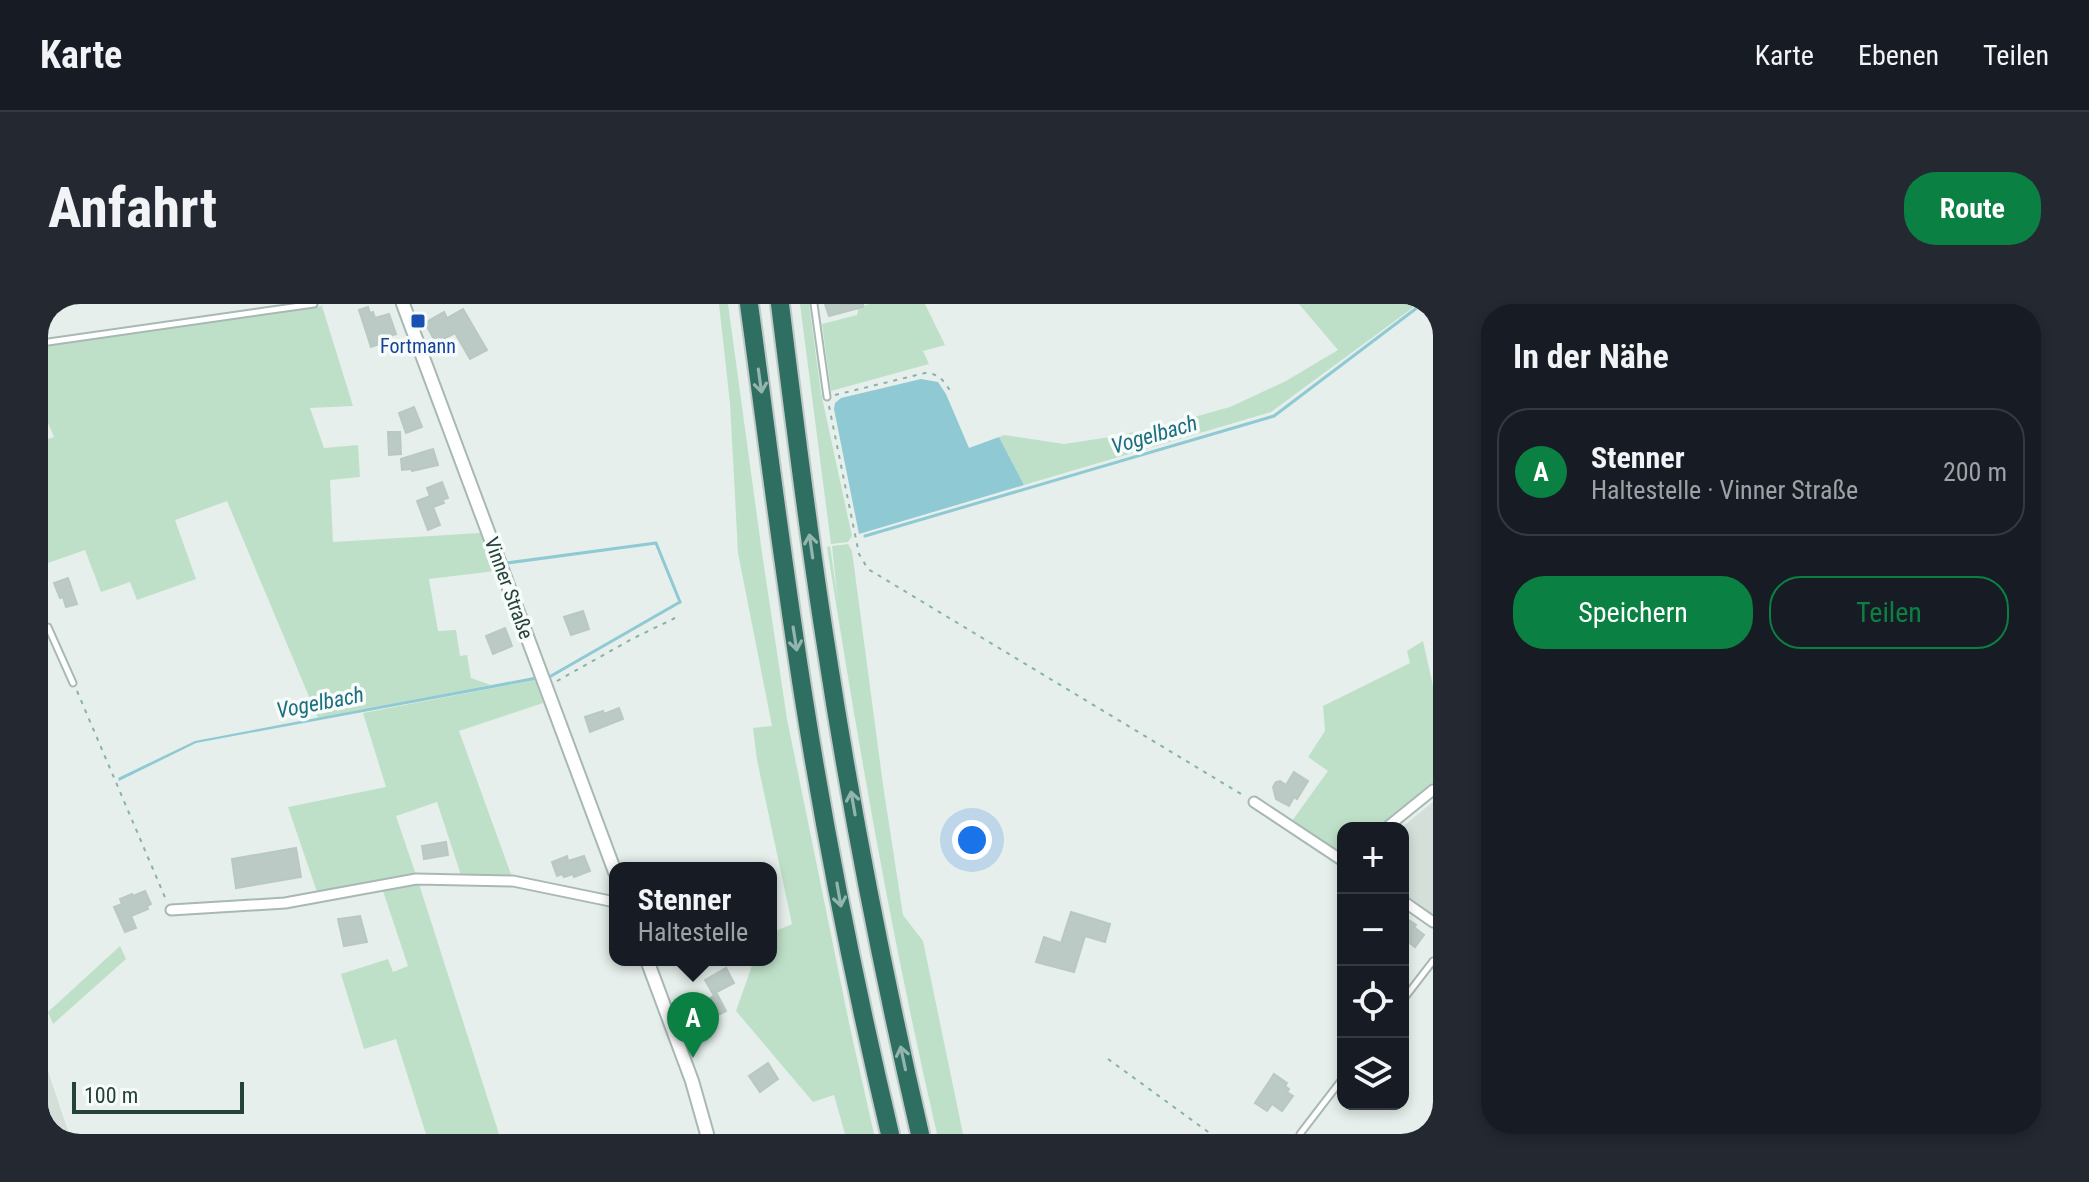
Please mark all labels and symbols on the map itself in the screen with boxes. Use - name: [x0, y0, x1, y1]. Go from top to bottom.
- marker: Fortmann: [409, 312, 427, 330]
- place label: Fortmann: [380, 334, 456, 358]
- one-way arrow: [752, 367, 767, 394]
- water label: Vogelbach: [1108, 410, 1200, 459]
- street label: Vinner Straße: [479, 534, 539, 642]
- one-way arrow: [803, 534, 818, 559]
- one-way arrow: [788, 626, 803, 651]
- water label: Vogelbach: [274, 682, 366, 723]
- one-way arrow: [844, 791, 859, 816]
- your location: [952, 820, 992, 860]
- one-way arrow: [832, 882, 847, 907]
- pin: A: [667, 992, 719, 1058]
- one-way arrow: [895, 1046, 910, 1071]
- scale bar: [72, 1078, 244, 1114]

